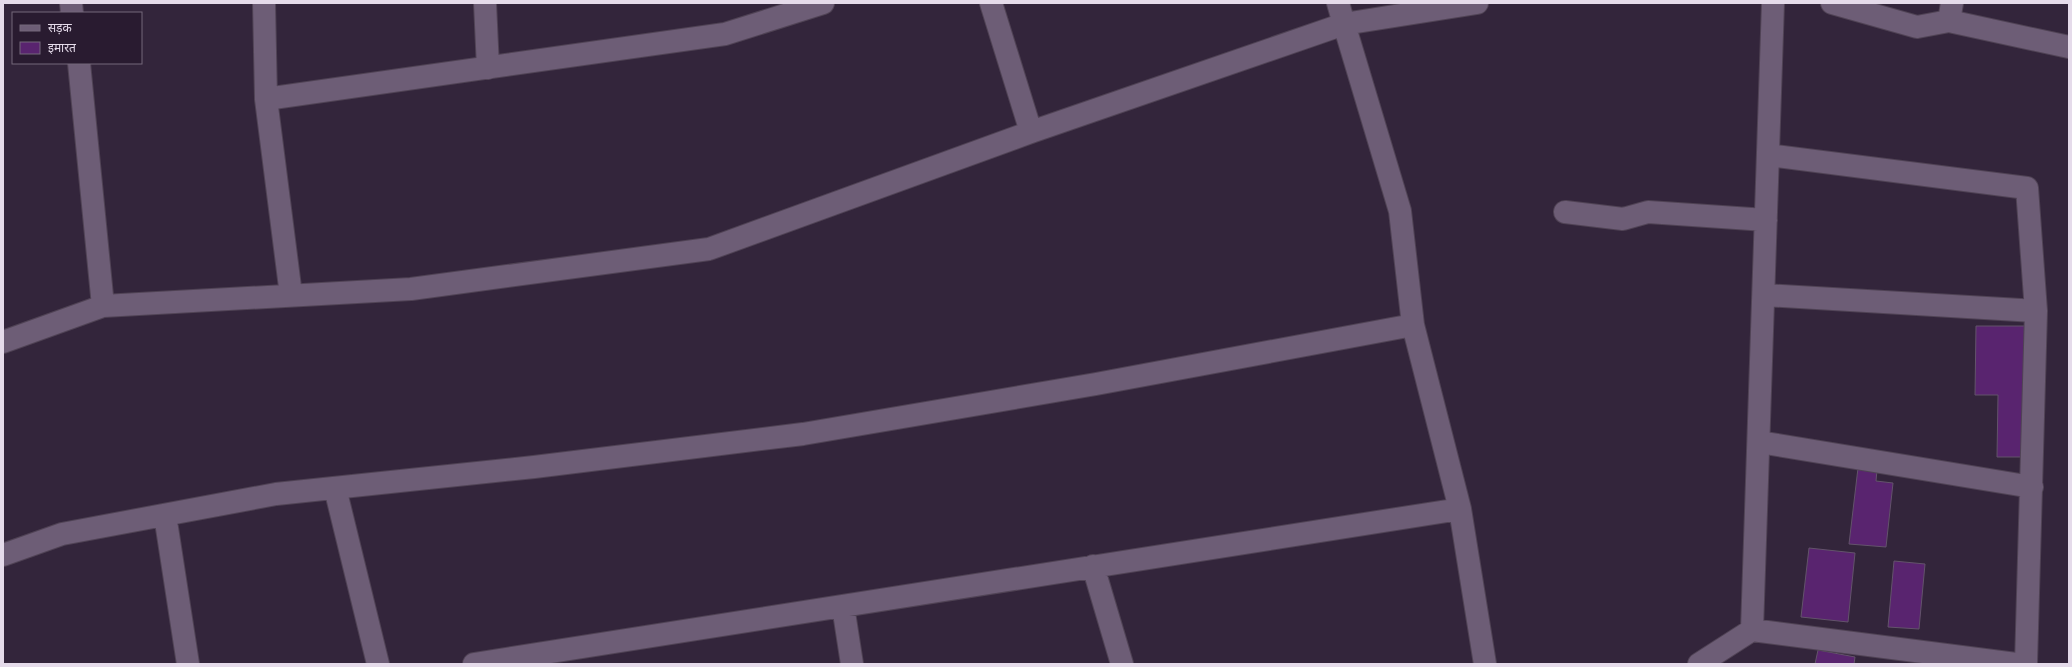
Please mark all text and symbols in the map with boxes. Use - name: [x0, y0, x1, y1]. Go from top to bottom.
- legend: [12, 12, 142, 64]
- text: सड़क: [48, 21, 73, 35]
- text: इमारत: [48, 41, 77, 55]

